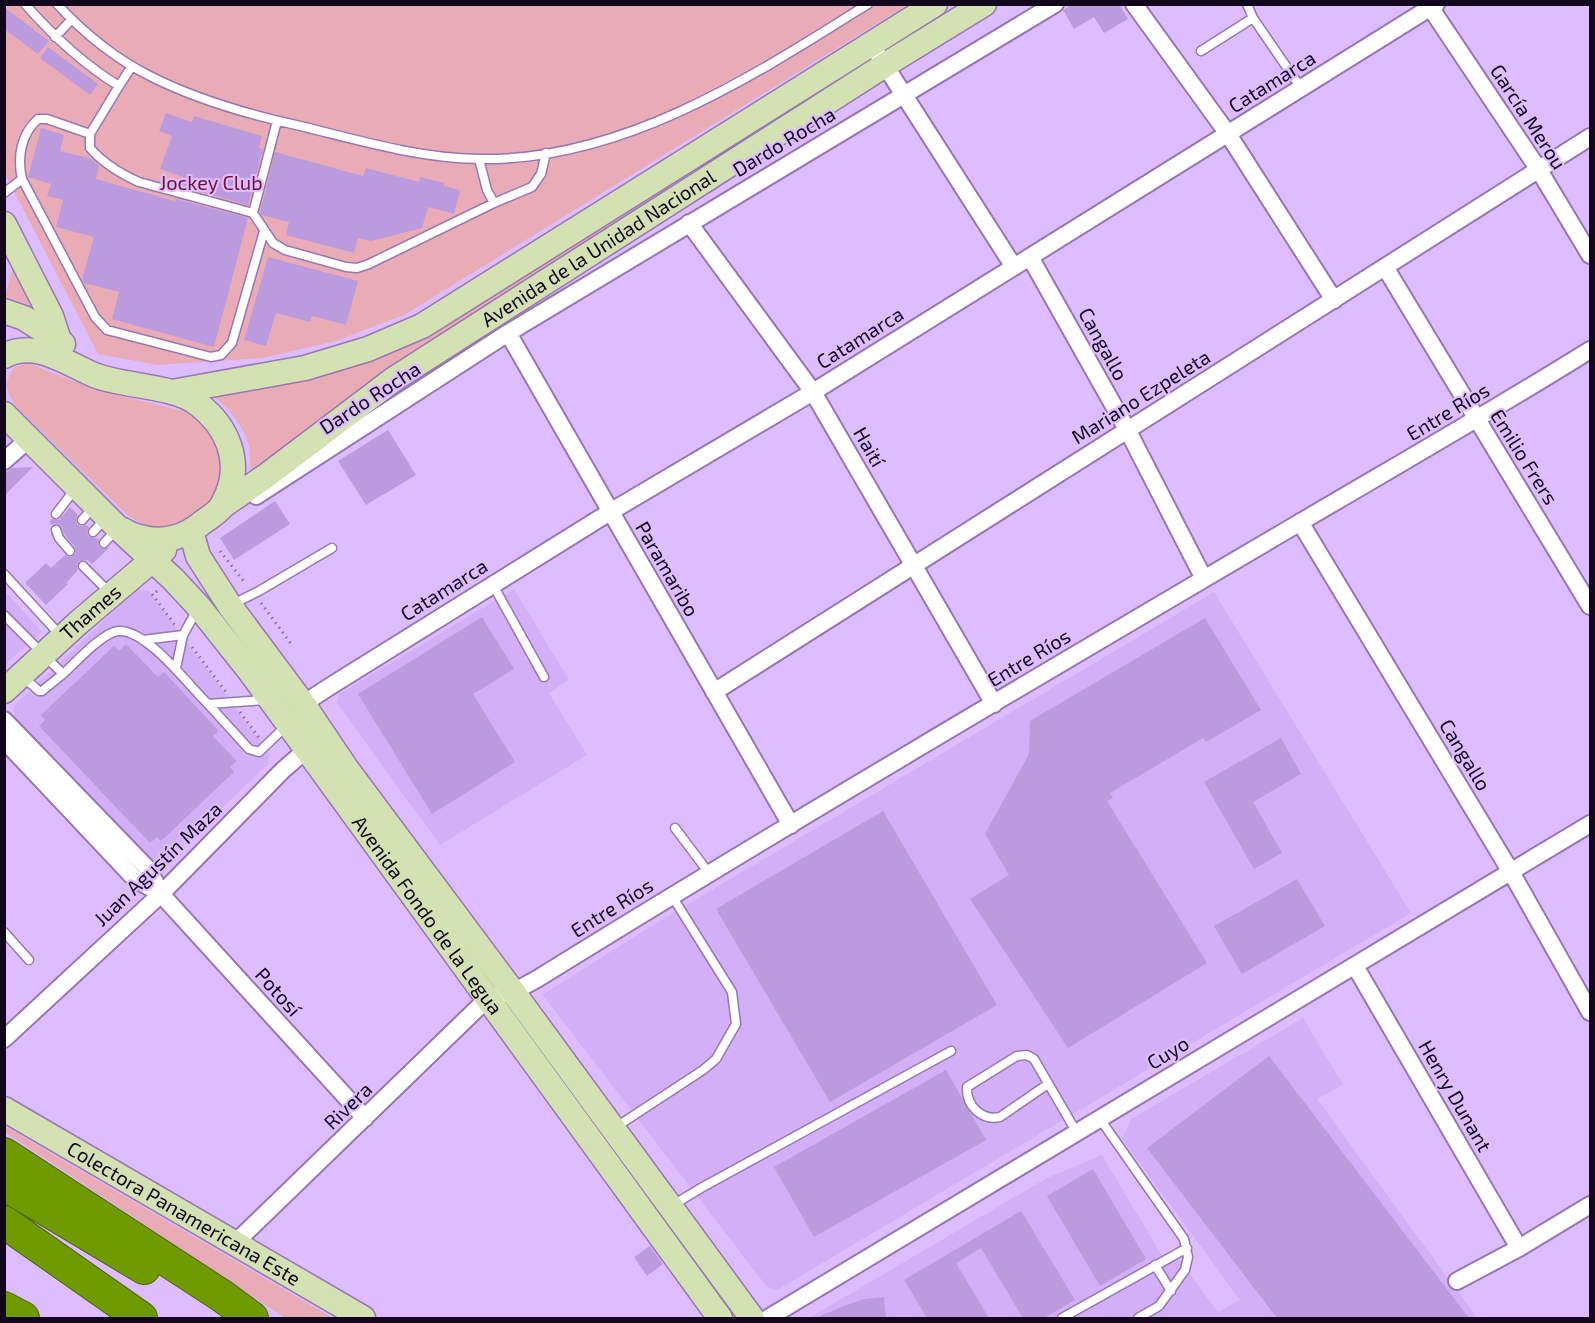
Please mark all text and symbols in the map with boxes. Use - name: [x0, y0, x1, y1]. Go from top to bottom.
- street label: Catamarca: [1224, 45, 1319, 117]
- street label: García Merou: [1486, 59, 1572, 173]
- street label: Dardo Rocha: [728, 101, 839, 181]
- street label: Avenida de la Unidad Nacional: [477, 164, 719, 331]
- park label: Jockey Club: [159, 170, 263, 194]
- street label: Catamarca: [812, 301, 907, 373]
- street label: Cangallo: [1074, 303, 1134, 384]
- street label: Mariano Ezpeleta: [1067, 344, 1214, 448]
- street label: Dardo Rocha: [315, 356, 424, 439]
- street label: Entre Ríos: [1402, 377, 1493, 445]
- street label: Emilio Frers: [1486, 405, 1564, 508]
- street label: Haití: [849, 422, 891, 472]
- street label: Paramaribo: [631, 517, 705, 620]
- street label: Catamarca: [396, 553, 491, 625]
- street label: Thames: [55, 579, 125, 645]
- street label: Entre Ríos: [983, 623, 1074, 691]
- street label: Cangallo: [1435, 714, 1497, 795]
- street label: Juan Agustín Maza: [88, 796, 226, 930]
- street label: Avenida Fondo de la Legua: [348, 810, 508, 1019]
- street label: Entre Ríos: [566, 873, 657, 942]
- street label: Potosí: [251, 962, 307, 1021]
- street label: Cuyo: [1142, 1030, 1193, 1074]
- street label: Henry Dunant: [1414, 1035, 1498, 1156]
- street label: Rivera: [318, 1077, 376, 1134]
- street label: Colectora Panamericana Este: [63, 1136, 305, 1290]

